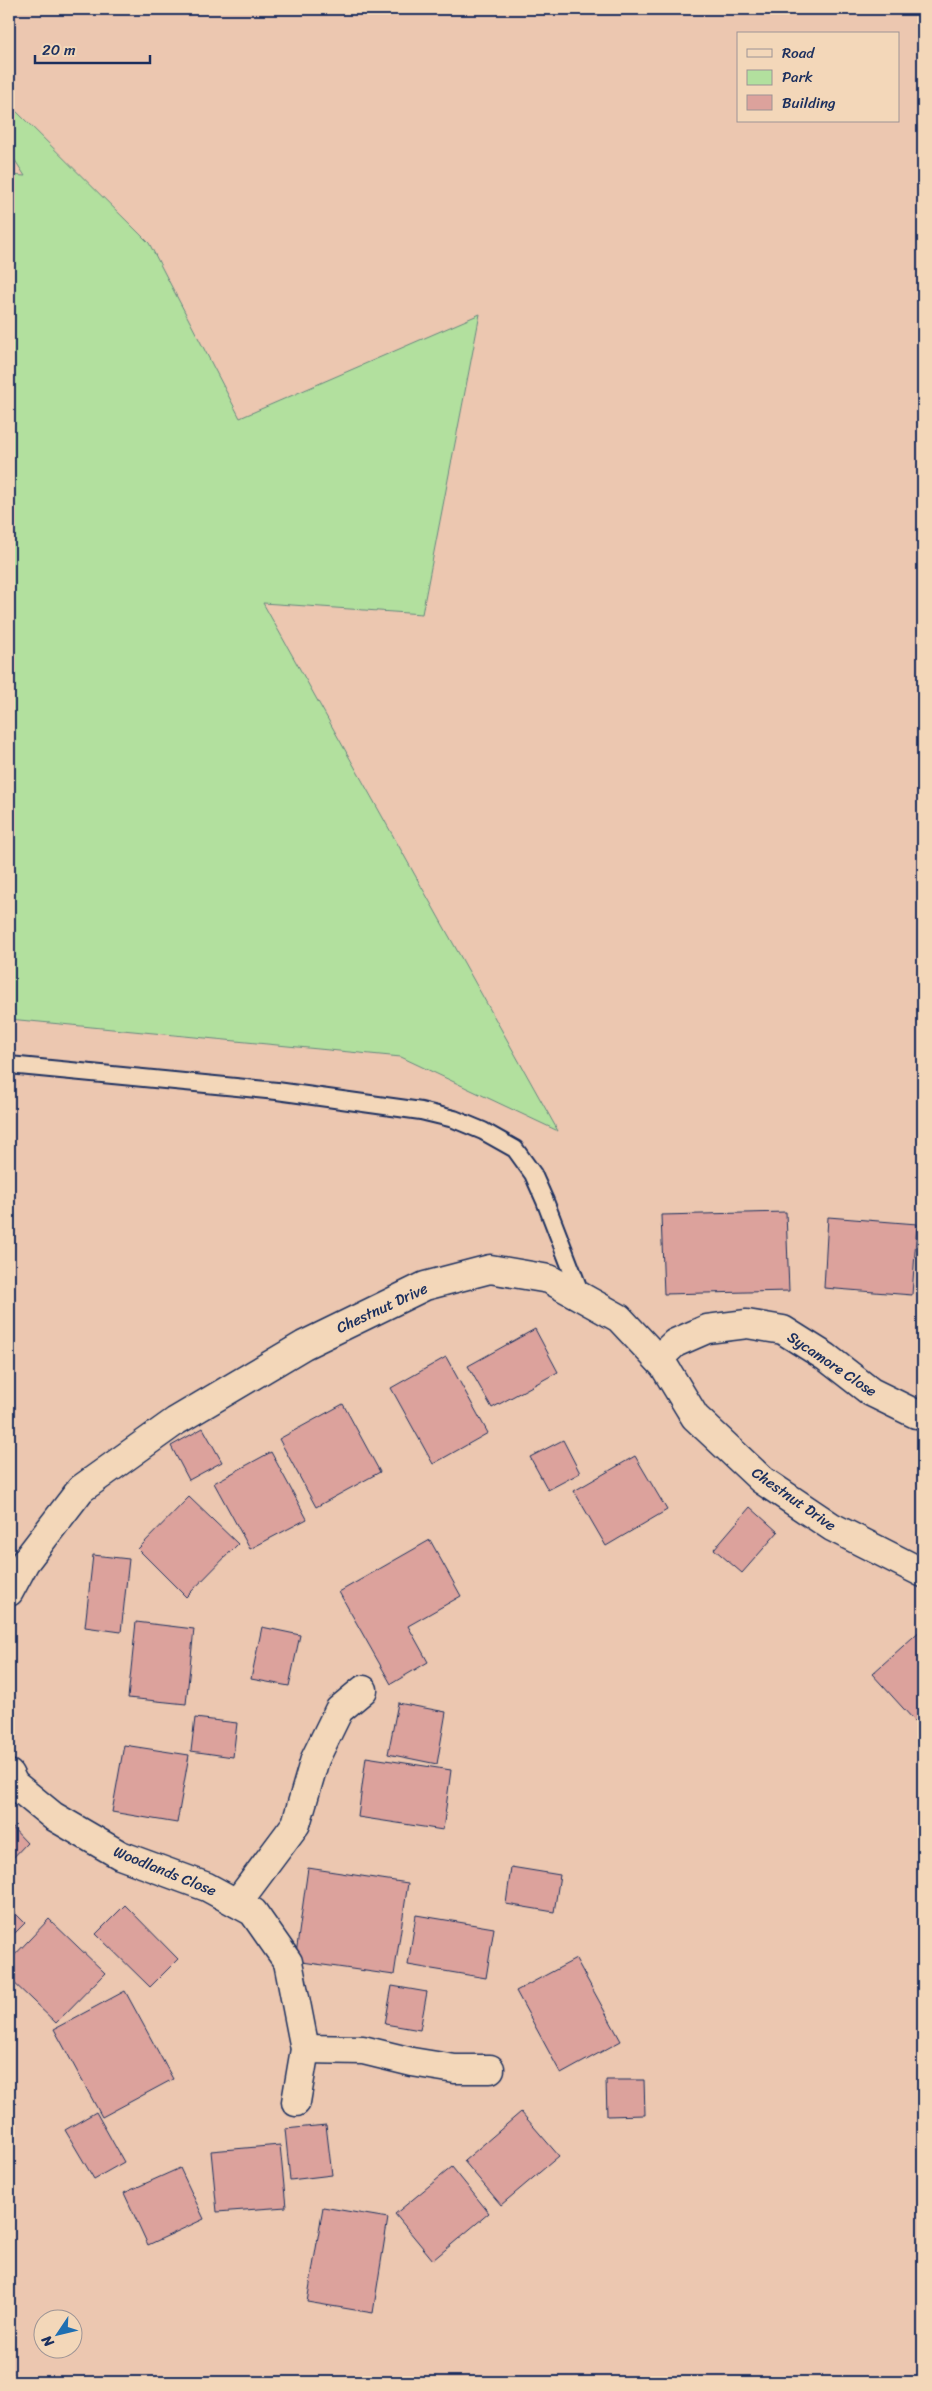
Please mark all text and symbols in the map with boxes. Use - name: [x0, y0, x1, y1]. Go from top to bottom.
- scale bar: [35, 32, 150, 64]
- legend: [737, 32, 900, 122]
- text: 20 m: [42, 37, 76, 63]
- text: Road: [782, 40, 815, 66]
- text: Park: [782, 64, 813, 90]
- text: Building: [782, 90, 836, 116]
- street label: Chestnut Drive: [332, 1275, 432, 1341]
- street label: Sycamore Close: [782, 1324, 883, 1404]
- street label: Chestnut Drive: [746, 1460, 842, 1538]
- street label: Woodlands Close: [109, 1838, 221, 1904]
- north arrow: [32, 2308, 82, 2358]
- text: N: [35, 2330, 61, 2353]

